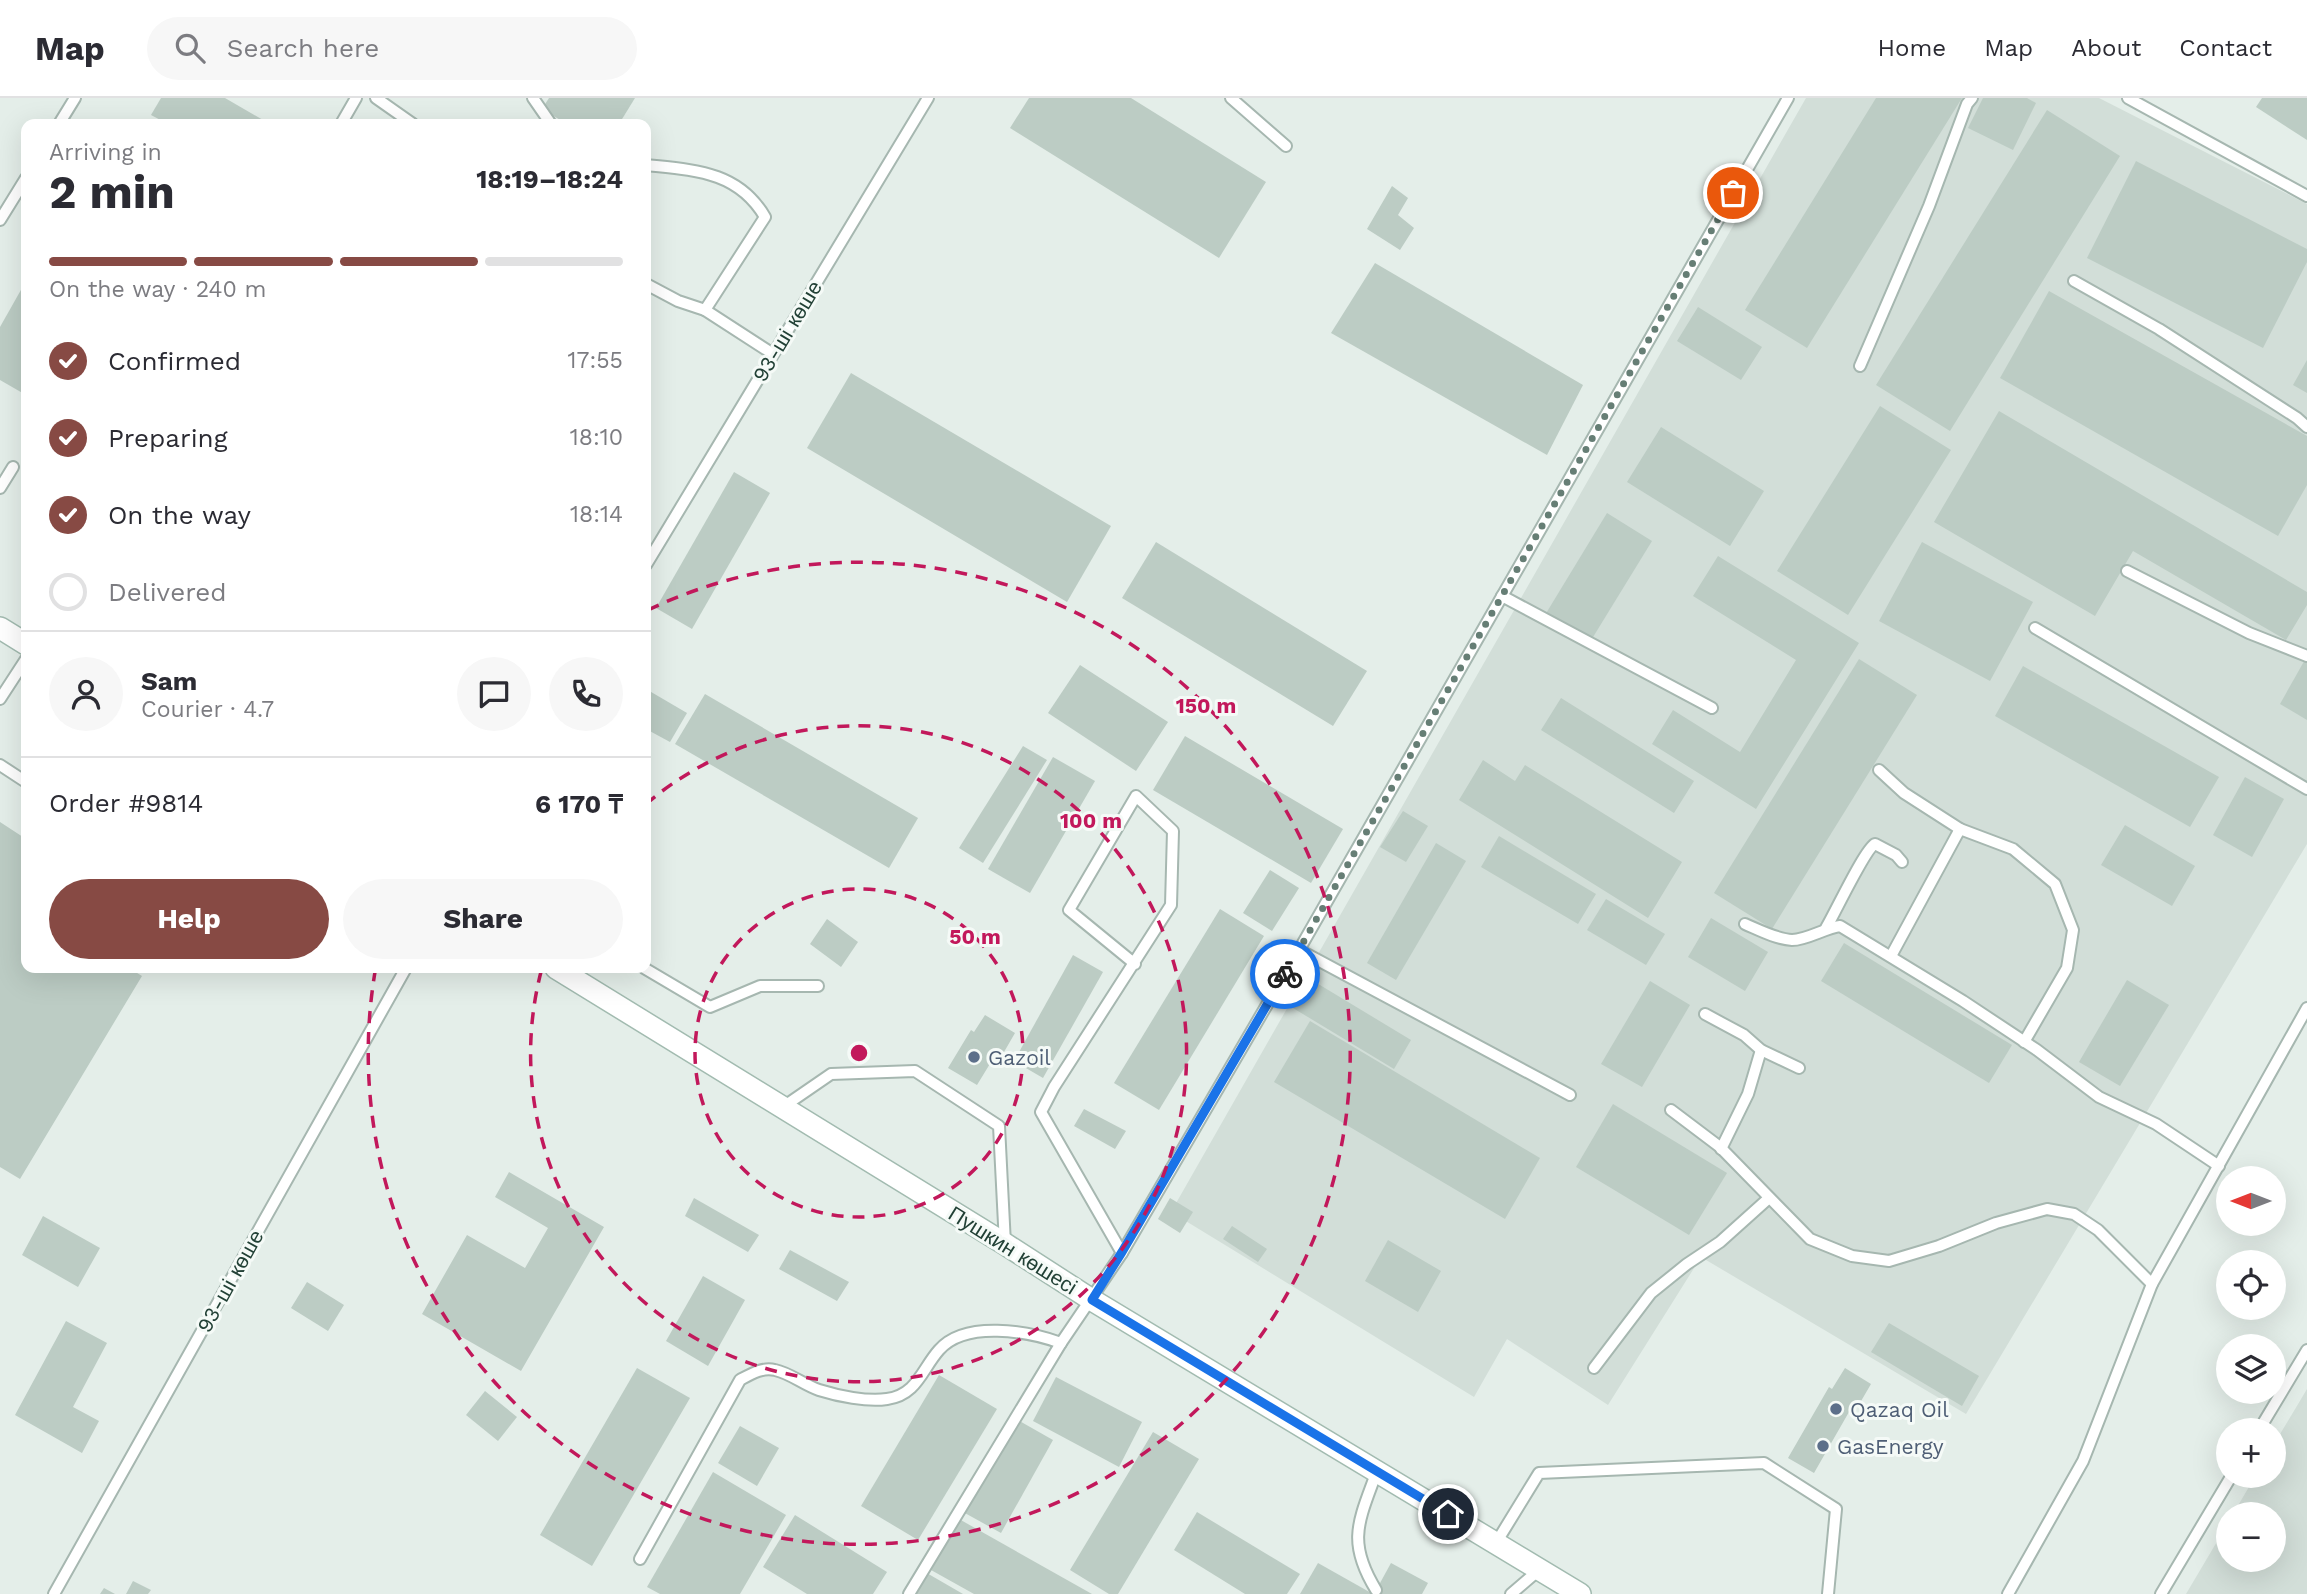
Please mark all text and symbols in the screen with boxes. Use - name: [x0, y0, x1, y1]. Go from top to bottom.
- search box: [147, 17, 637, 80]
- text: Map: [35, 29, 105, 68]
- icon: search: [171, 29, 209, 67]
- text: Search here: [227, 33, 379, 63]
- text: Home: [1878, 34, 1946, 62]
- text: Map: [1984, 34, 2033, 62]
- text: About: [2071, 34, 2141, 62]
- text: Contact: [2179, 34, 2272, 62]
- text: Arriving in: [49, 139, 162, 166]
- pin: [1703, 163, 1763, 223]
- text: 18:19–18:24: [476, 164, 623, 194]
- text: 2 min: [49, 165, 175, 219]
- icon: bag: [1714, 174, 1752, 212]
- text: On the way · 240 m: [49, 276, 267, 303]
- street label: 93-ші көше: [747, 276, 827, 386]
- icon: check: [49, 342, 87, 380]
- text: Confirmed: [108, 346, 241, 376]
- text: 17:55: [568, 347, 623, 374]
- icon: check: [49, 419, 87, 457]
- text: Preparing: [108, 423, 228, 453]
- text: 18:10: [570, 424, 623, 451]
- icon: check: [49, 496, 87, 534]
- text: On the way: [108, 500, 251, 530]
- text: 18:14: [570, 501, 623, 528]
- text: Delivered: [108, 577, 227, 607]
- button: person: [49, 657, 123, 731]
- button: chat: [457, 657, 531, 731]
- button: phone: [549, 657, 623, 731]
- text: Sam: [141, 666, 197, 696]
- text: 150 m: [1176, 693, 1236, 718]
- text: Courier · 4.7: [141, 696, 274, 723]
- text: Order #9814: [49, 788, 203, 818]
- text: 6 170 ₸: [535, 789, 623, 819]
- text: 100 m: [1060, 808, 1122, 833]
- button: Help: [49, 879, 329, 959]
- button: Share: [343, 879, 623, 959]
- text: 50 m: [949, 924, 1001, 949]
- courier: [1250, 939, 1320, 1009]
- icon: bike: [1266, 955, 1304, 993]
- centre of rings: [847, 1041, 871, 1065]
- place label: Gazoil: [988, 1045, 1051, 1070]
- marker: Gazoil: [966, 1049, 982, 1065]
- north arrow: [2216, 1166, 2286, 1236]
- map controls: [2216, 1166, 2286, 1572]
- street label: Пушкин көшесі: [944, 1201, 1082, 1299]
- street label: 93-ші көше: [192, 1225, 268, 1337]
- button: locate: [2216, 1250, 2286, 1320]
- button: layers: [2216, 1334, 2286, 1404]
- place label: Qazaq Oil: [1850, 1397, 1949, 1422]
- marker: Qazaq Oil: [1828, 1401, 1844, 1417]
- button: +: [2216, 1418, 2286, 1488]
- place label: GasEnergy: [1837, 1434, 1944, 1459]
- marker: GasEnergy: [1815, 1438, 1831, 1454]
- pin: [1418, 1484, 1478, 1544]
- icon: home: [1429, 1495, 1467, 1533]
- button: −: [2216, 1502, 2286, 1572]

